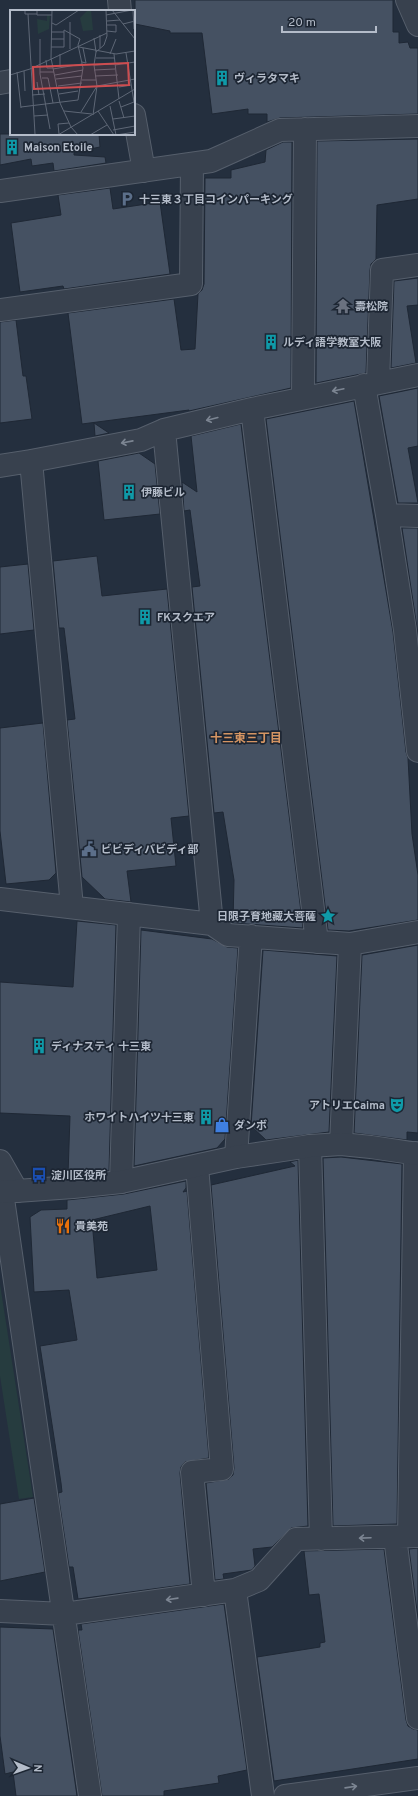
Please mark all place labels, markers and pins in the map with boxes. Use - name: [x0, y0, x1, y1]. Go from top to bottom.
- building icon: ヴィラタマキ: [213, 69, 231, 87]
- place label: ヴィラタマキ: [234, 72, 300, 86]
- building icon: Maison Etoile: [3, 138, 21, 156]
- place label: Maison Etoile: [24, 141, 93, 155]
- parking icon: 十三東３丁目コインパーキング: [118, 190, 136, 208]
- place label: 十三東３丁目コインパーキング: [139, 193, 293, 207]
- temple icon: 壽松院: [334, 297, 352, 315]
- place label: 壽松院: [355, 300, 388, 314]
- building icon: ルディ語学教室大阪: [262, 333, 280, 351]
- place label: ルディ語学教室大阪: [283, 336, 381, 350]
- building icon: 伊藤ビル: [120, 483, 138, 501]
- place label: 伊藤ビル: [141, 486, 185, 500]
- building icon: FKスクエア: [136, 608, 154, 626]
- place label: FKスクエア: [157, 611, 215, 625]
- public building icon: ビビディバビディ部: [80, 840, 98, 858]
- place label: ビビディバビディ部: [101, 843, 198, 857]
- place icon: 日限子育地藏大菩薩: [319, 907, 337, 925]
- place label: 日限子育地藏大菩薩: [217, 910, 316, 924]
- building icon: ディナスティ 十三東: [30, 1037, 48, 1055]
- place label: ディナスティ 十三東: [51, 1040, 151, 1054]
- theatre icon: アトリエCaima: [388, 1096, 406, 1114]
- place label: アトリエCaima: [309, 1099, 385, 1113]
- building icon: ホワイトハイツ十三東: [197, 1108, 215, 1126]
- place label: ホワイトハイツ十三東: [84, 1111, 194, 1125]
- shop icon: ダンボ: [213, 1116, 231, 1134]
- place label: ダンボ: [234, 1119, 267, 1133]
- bus stop icon: 淀川区役所: [30, 1166, 48, 1184]
- place label: 淀川区役所: [51, 1169, 106, 1183]
- restaurant icon: 貴美苑: [54, 1217, 72, 1235]
- place label: 貴美苑: [75, 1220, 108, 1234]

